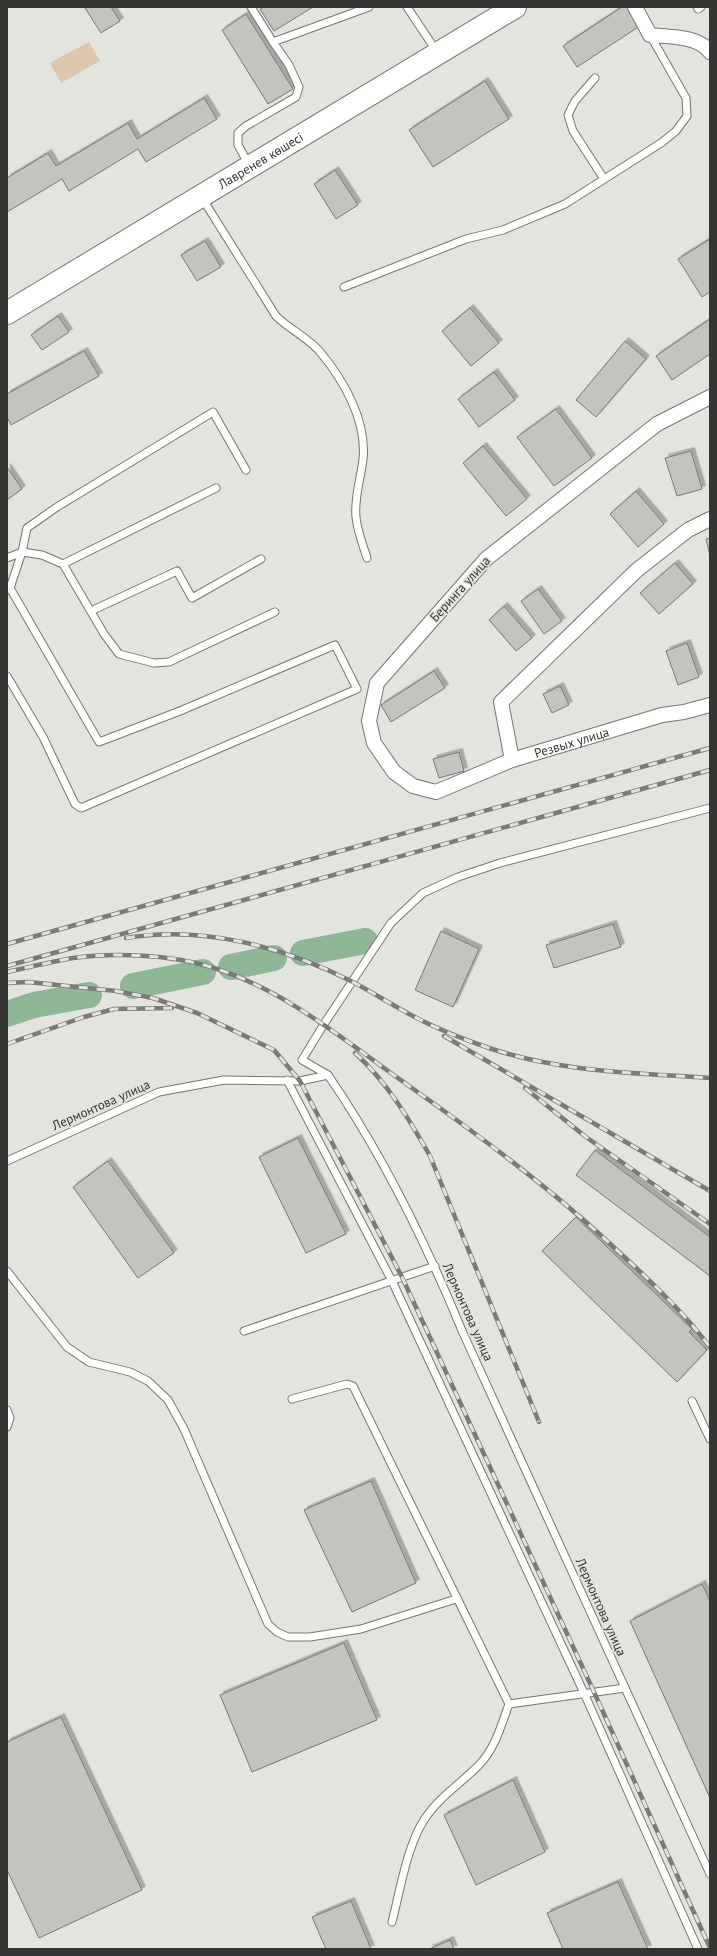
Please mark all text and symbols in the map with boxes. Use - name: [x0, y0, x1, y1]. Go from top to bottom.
- street label: Лавренев көшесі: [214, 128, 306, 193]
- street label: Беринга улица: [426, 553, 494, 625]
- street label: Резвых улица: [532, 723, 611, 761]
- street label: Лермонтова улица: [48, 1076, 153, 1135]
- street label: Лермонтова улица: [438, 1259, 497, 1364]
- street label: Лермонтова улица: [571, 1554, 630, 1659]

